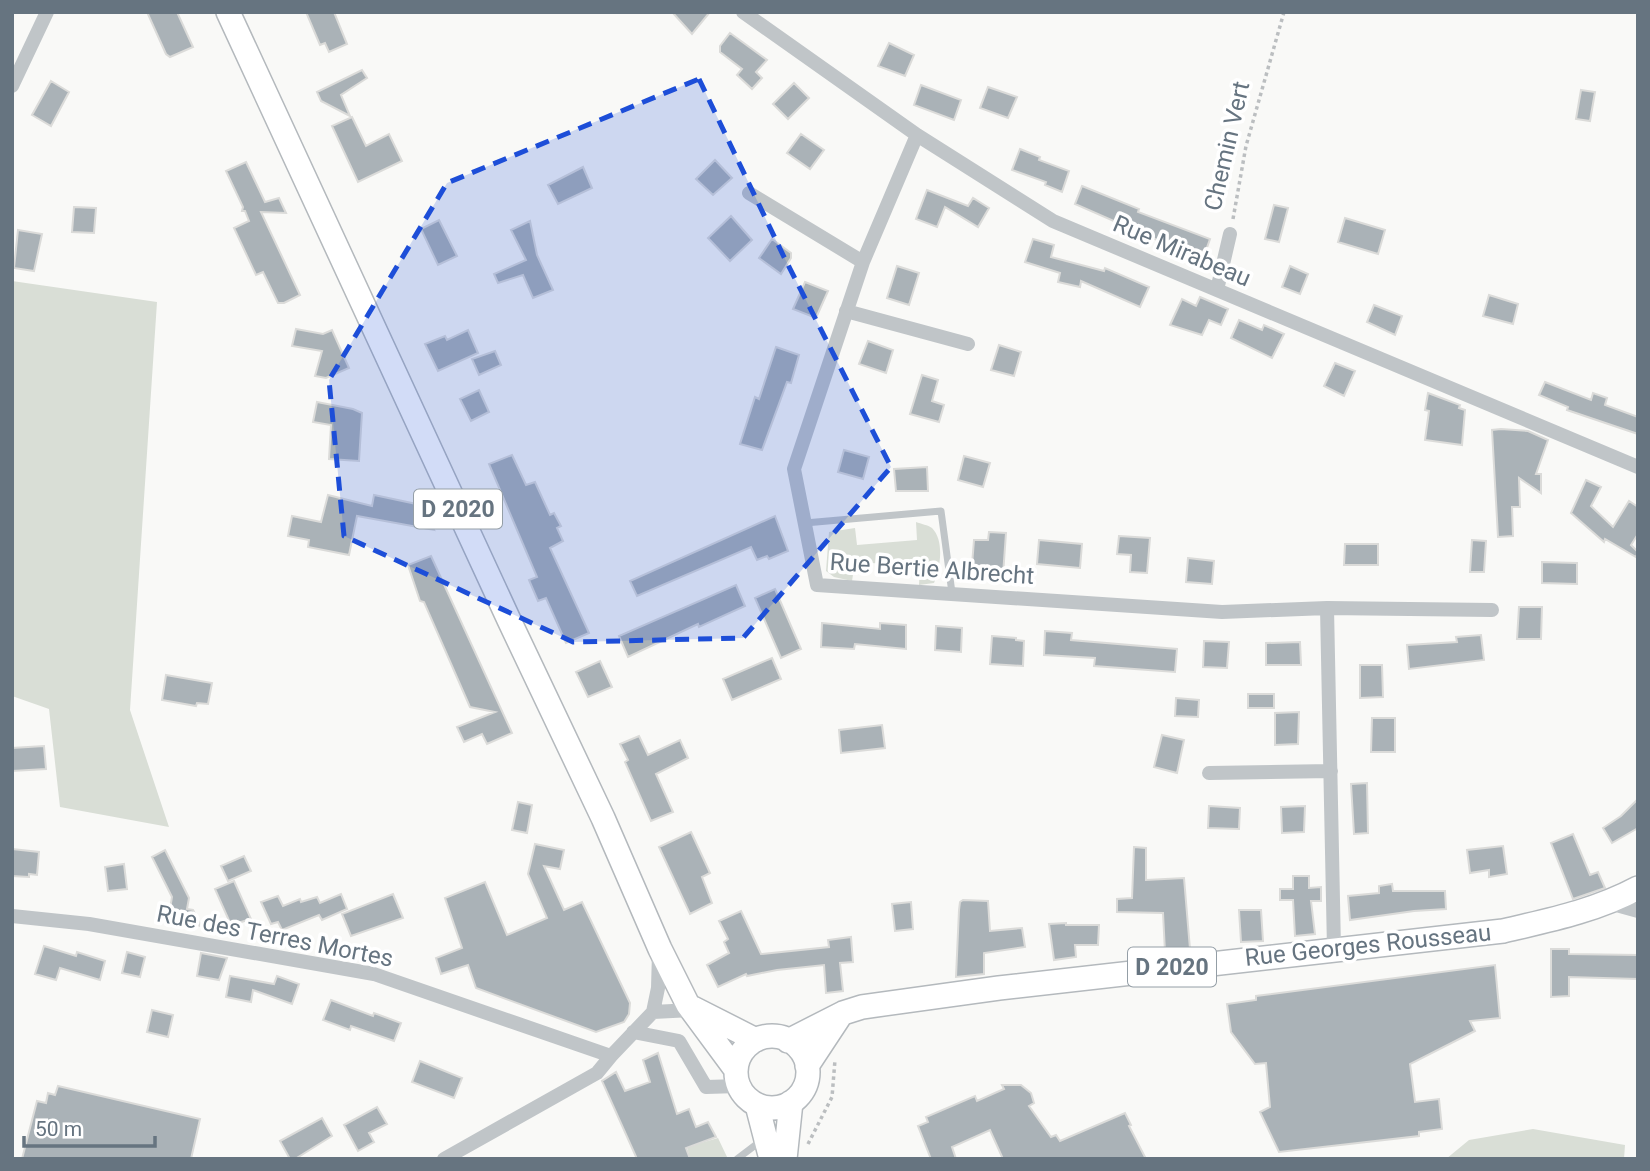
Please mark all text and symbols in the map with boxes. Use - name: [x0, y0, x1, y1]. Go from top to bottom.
- street label: Chemin Vert: [1199, 79, 1255, 213]
- street label: Rue Mirabeau: [1109, 209, 1255, 293]
- road number: D 2020: [414, 489, 502, 528]
- street label: Rue Bertie Albrecht: [829, 548, 1035, 590]
- street label: Rue des Terres Mortes: [154, 899, 396, 973]
- street label: Rue Georges Rousseau: [1244, 918, 1492, 972]
- road number: D 2020: [1128, 948, 1216, 986]
- scale bar: [24, 1104, 156, 1148]
- text: 50 m: [35, 1117, 82, 1141]

